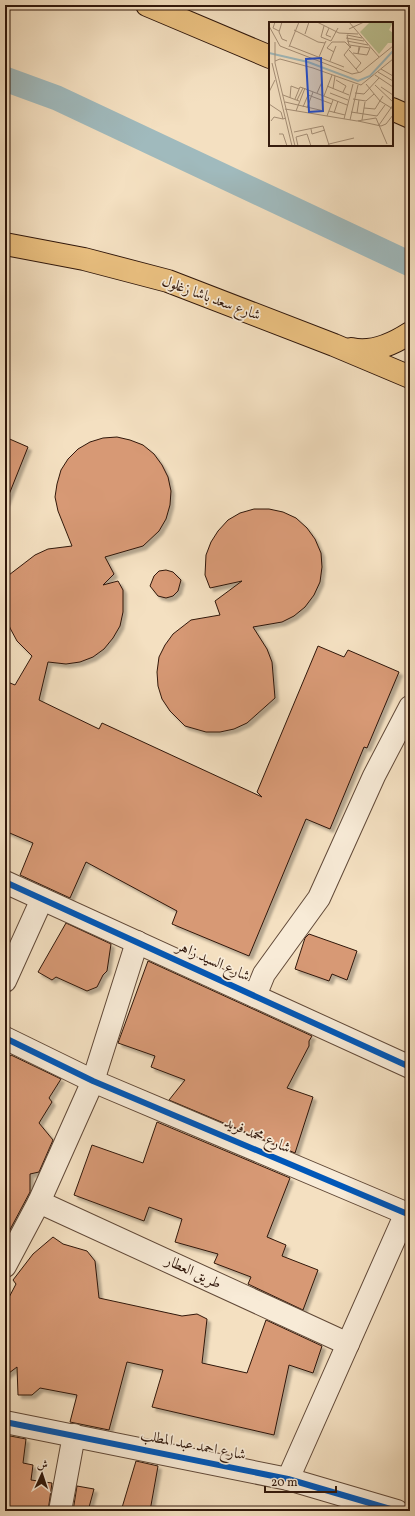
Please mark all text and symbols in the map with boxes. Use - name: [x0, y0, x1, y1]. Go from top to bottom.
- inset map: [269, 22, 393, 146]
- street label: شارع سعد باشا زغلول: [158, 271, 263, 328]
- street label: شارع السيد زاهر: [171, 936, 253, 988]
- street label: شارع محمد فريد: [220, 1113, 294, 1160]
- street label: طريق العطار: [160, 1250, 224, 1295]
- street label: شارع احمد عبد المطلب: [138, 1425, 248, 1468]
- north arrow: [22, 1454, 62, 1494]
- text: ش: [37, 1458, 48, 1473]
- scale bar: [265, 1468, 336, 1494]
- text: 20 m: [271, 1475, 298, 1491]

